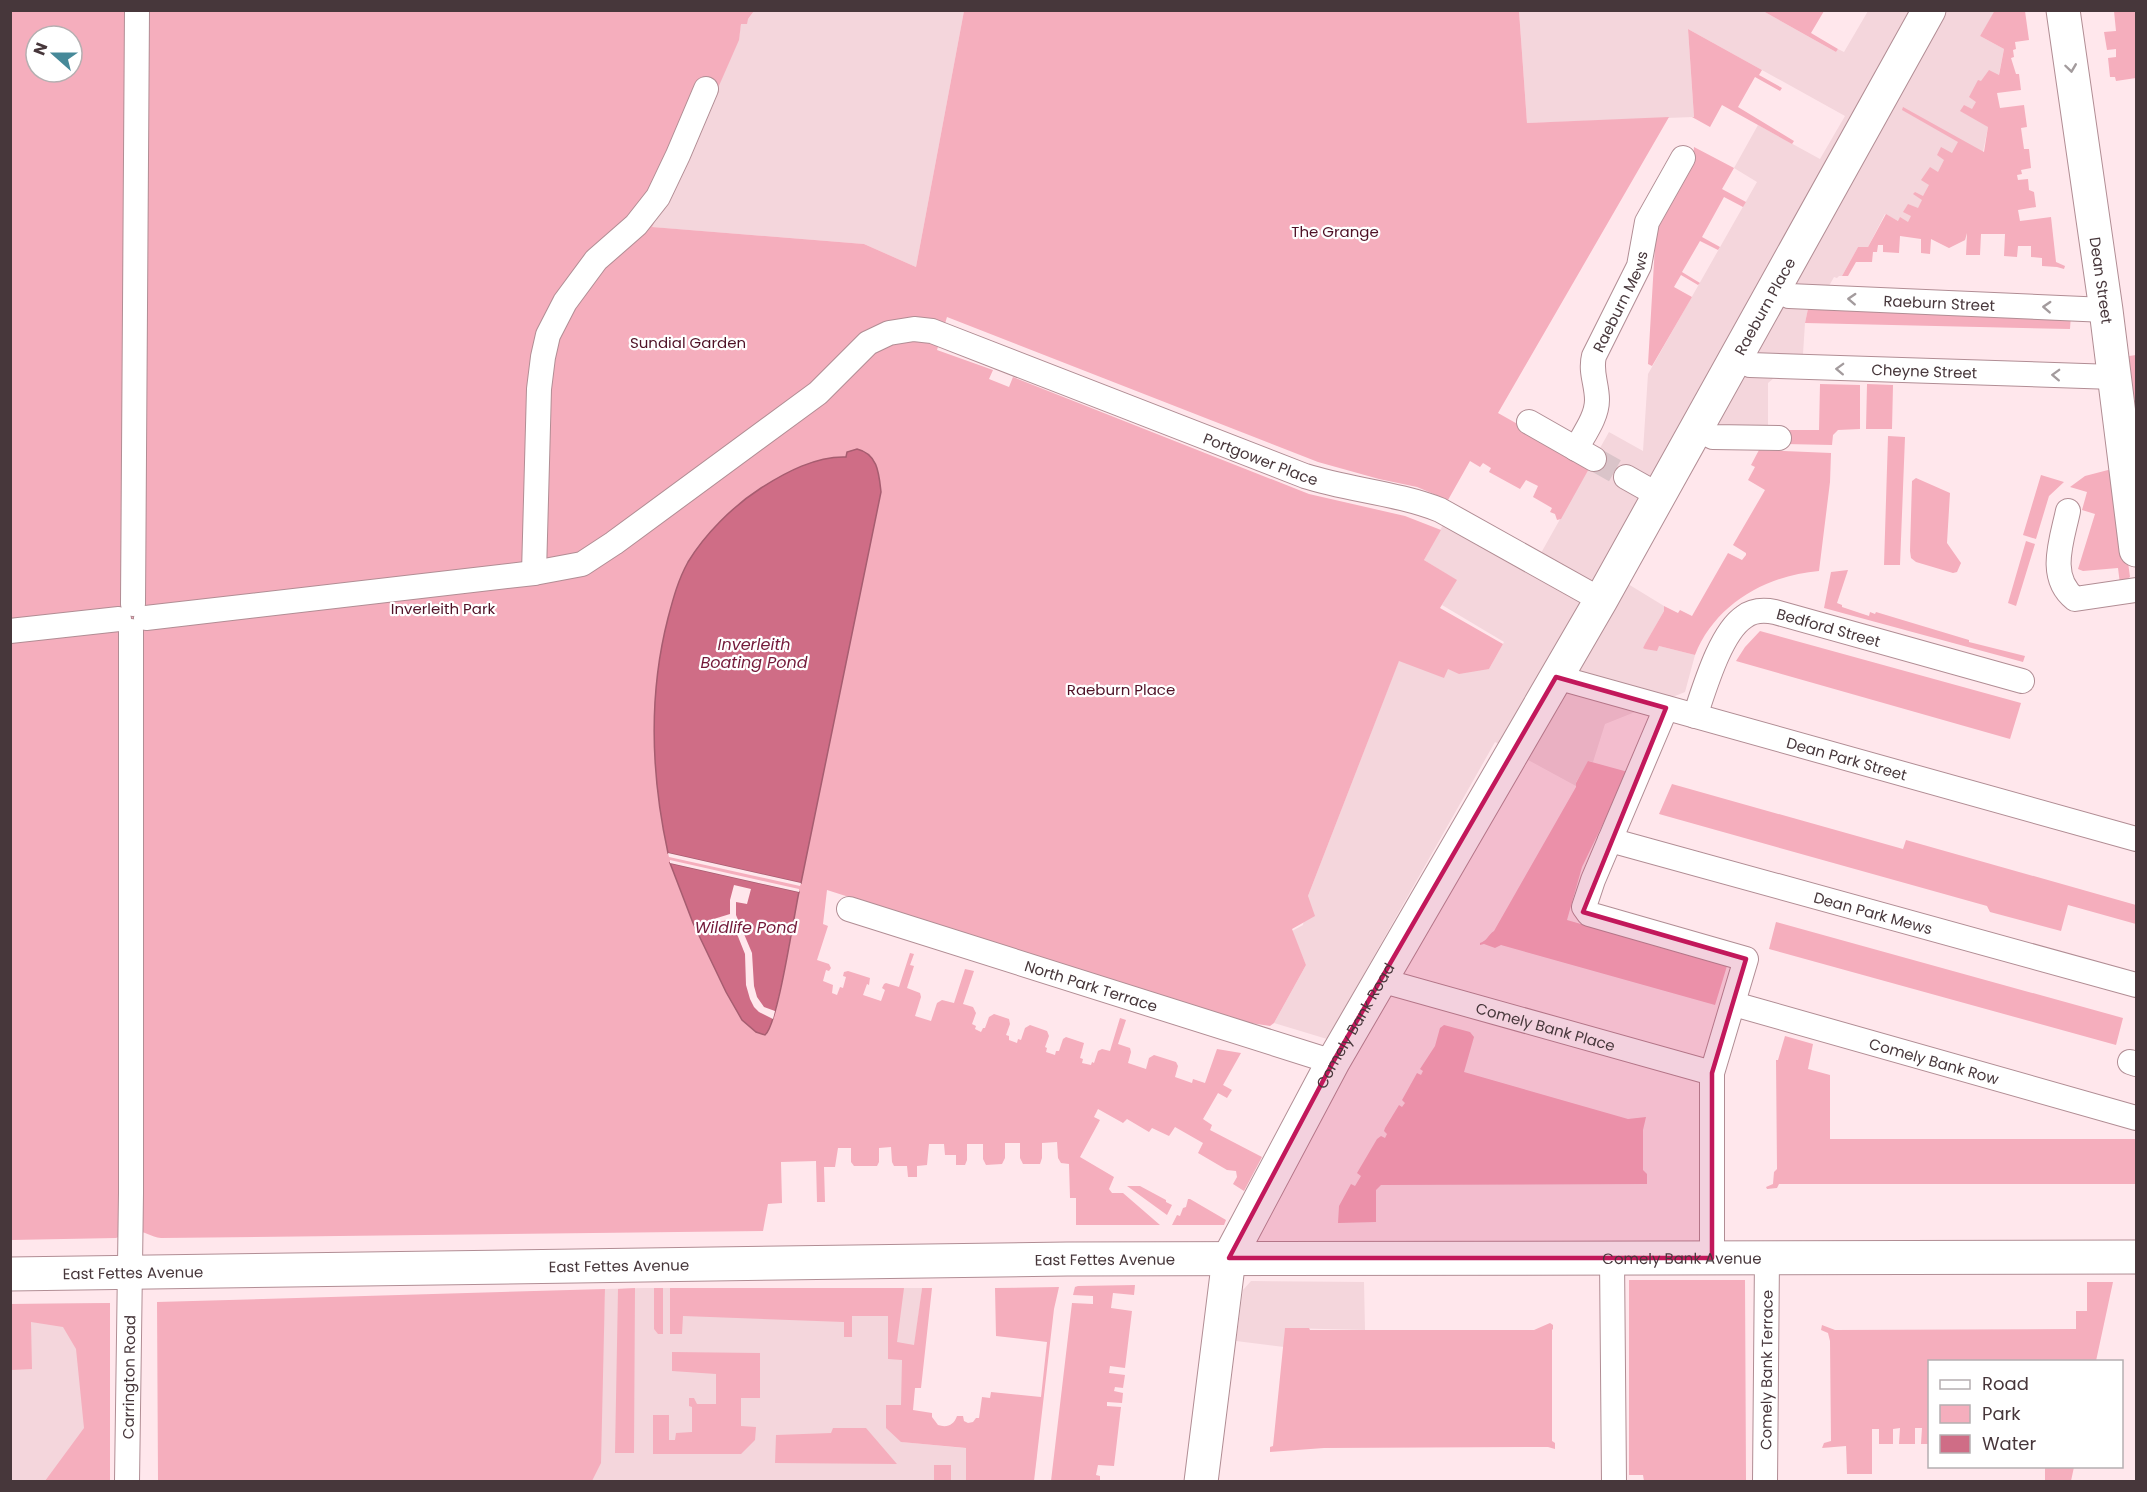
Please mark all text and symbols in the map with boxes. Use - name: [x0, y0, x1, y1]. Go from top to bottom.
- north arrow: [24, 24, 84, 84]
- text: N: [28, 39, 53, 59]
- one-way arrow: [2065, 64, 2077, 73]
- park label: The Grange: [1291, 221, 1379, 242]
- street label: Dean Street: [2085, 235, 2118, 325]
- street label: Raeburn Mews: [1587, 249, 1652, 356]
- street label: Raeburn Place: [1729, 254, 1800, 359]
- street label: Raeburn Street: [1883, 290, 1995, 316]
- one-way arrow: [1848, 292, 1857, 305]
- one-way arrow: [2043, 301, 2052, 314]
- park label: Sundial Garden: [630, 332, 746, 353]
- street label: Cheyne Street: [1871, 359, 1978, 383]
- one-way arrow: [1835, 362, 1844, 375]
- one-way arrow: [2051, 369, 2060, 382]
- street label: Portgower Place: [1200, 427, 1320, 490]
- park label: Inverleith Park: [391, 598, 496, 619]
- street label: Bedford Street: [1774, 602, 1883, 651]
- water label: Inverleith Boating Pond: [700, 633, 808, 674]
- park label: Raeburn Place: [1067, 679, 1175, 700]
- street label: Dean Park Street: [1784, 731, 1909, 785]
- street label: Dean Park Mews: [1811, 886, 1935, 939]
- water label: Wildlife Pond: [695, 916, 798, 939]
- street label: North Park Terrace: [1022, 955, 1160, 1016]
- street label: Comely Bank Road: [1310, 959, 1399, 1092]
- street label: Comely Bank Place: [1474, 997, 1618, 1056]
- street label: Comely Bank Row: [1867, 1032, 2002, 1089]
- street label: Comely Bank Avenue: [1602, 1247, 1762, 1268]
- street label: East Fettes Avenue: [1034, 1248, 1175, 1270]
- street label: East Fettes Avenue: [549, 1254, 689, 1277]
- street label: East Fettes Avenue: [63, 1261, 203, 1284]
- street label: Comely Bank Terrace: [1755, 1290, 1777, 1450]
- street label: Carrington Road: [117, 1315, 140, 1439]
- legend: [1928, 1360, 2123, 1468]
- text: Road: [1982, 1371, 2029, 1396]
- text: Park: [1982, 1401, 2021, 1426]
- text: Water: [1982, 1431, 2036, 1456]

